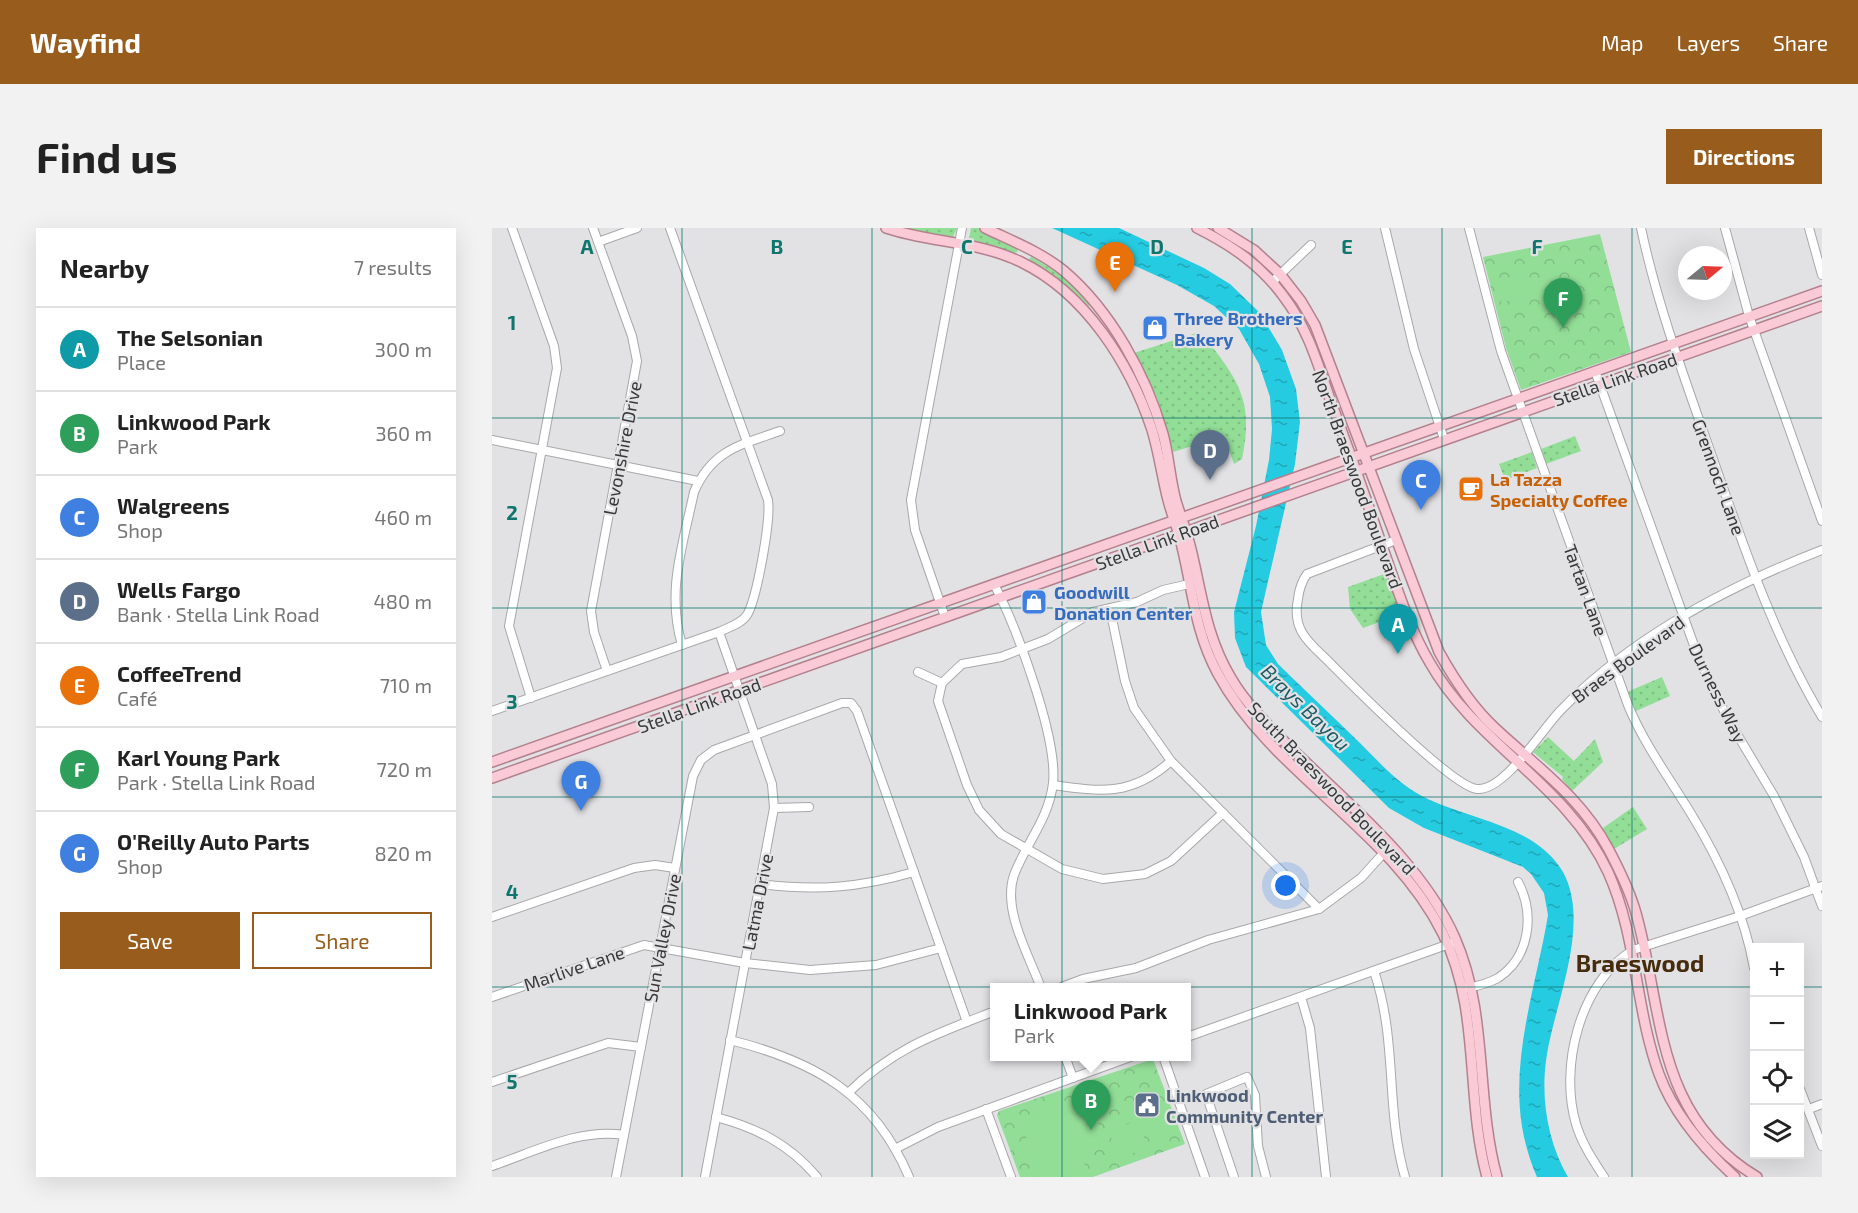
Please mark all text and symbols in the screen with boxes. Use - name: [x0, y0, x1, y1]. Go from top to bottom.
- text: Wayfind: [30, 25, 141, 59]
- text: Map: [1601, 30, 1643, 55]
- text: Layers: [1676, 30, 1740, 55]
- text: Share: [1773, 30, 1828, 55]
- button: Directions: [1666, 129, 1822, 184]
- text: Find us: [36, 131, 178, 181]
- text: A: [580, 234, 594, 258]
- text: B: [771, 234, 783, 258]
- text: C: [961, 234, 973, 258]
- text: D: [1150, 234, 1164, 258]
- text: E: [1341, 234, 1353, 258]
- text: F: [1531, 234, 1543, 258]
- pin: E: [1096, 242, 1134, 292]
- north arrow: [1678, 246, 1732, 300]
- text: Nearby: [60, 252, 149, 283]
- text: 7 results: [354, 255, 432, 279]
- pin: F: [1544, 279, 1582, 328]
- place label: Three Brothers Bakery: [1174, 307, 1303, 350]
- text: 1: [508, 310, 516, 334]
- shop icon: Three Brothers Bakery: [1140, 313, 1170, 343]
- text: The Selsonian: [117, 324, 263, 350]
- text: A: [73, 337, 86, 361]
- text: 300 m: [375, 337, 432, 361]
- street label: Stella Link Road: [1550, 347, 1680, 411]
- text: Place: [117, 350, 166, 374]
- street label: North Braeswood Boulevard: [1308, 367, 1408, 591]
- street label: Levonshire Drive: [598, 379, 646, 517]
- text: Linkwood Park: [117, 408, 271, 434]
- street label: Grennoch Lane: [1688, 416, 1750, 538]
- text: B: [73, 421, 86, 445]
- text: 360 m: [375, 421, 432, 445]
- pin: D: [1190, 430, 1230, 480]
- text: Park: [117, 434, 158, 458]
- pin: C: [1402, 460, 1440, 510]
- place label: La Tazza Specialty Coffee: [1490, 468, 1628, 511]
- cafe icon: La Tazza Specialty Coffee: [1456, 474, 1486, 504]
- text: Walgreens: [117, 492, 230, 518]
- text: 2: [506, 500, 518, 524]
- text: C: [74, 505, 85, 529]
- text: 460 m: [374, 505, 432, 529]
- street label: Stella Link Road: [1092, 509, 1222, 575]
- text: Shop: [117, 518, 163, 542]
- street label: Tartan Lane: [1559, 541, 1613, 639]
- text: Wells Fargo: [117, 576, 241, 602]
- place label: Goodwill Donation Center: [1054, 581, 1193, 624]
- shop icon: Goodwill Donation Center: [1019, 587, 1049, 617]
- text: D: [73, 589, 86, 613]
- text: 480 m: [374, 589, 432, 613]
- text: Bank · Stella Link Road: [117, 602, 320, 626]
- pin: A: [1378, 604, 1418, 654]
- street label: Braes Boulevard: [1567, 611, 1689, 707]
- street label: Durness Way: [1684, 640, 1752, 747]
- water label: Brays Bayou: [1256, 659, 1355, 756]
- text: CoffeeTrend: [117, 660, 242, 686]
- street label: Stella Link Road: [634, 672, 764, 738]
- text: E: [74, 673, 85, 697]
- text: 710 m: [380, 673, 432, 697]
- text: Café: [117, 686, 158, 710]
- text: 3: [506, 689, 518, 713]
- street label: South Braeswood Boulevard: [1244, 697, 1420, 879]
- text: Karl Young Park: [117, 744, 280, 770]
- text: F: [74, 757, 85, 781]
- text: 720 m: [376, 757, 432, 781]
- pin: G: [562, 762, 601, 811]
- text: Park · Stella Link Road: [117, 770, 315, 794]
- text: O'Reilly Auto Parts: [117, 828, 310, 854]
- text: G: [73, 841, 86, 865]
- text: 820 m: [375, 841, 432, 865]
- street label: Latma Drive: [737, 852, 777, 952]
- text: Shop: [117, 854, 163, 878]
- your location: [1271, 871, 1300, 900]
- street label: Sun Valley Drive: [639, 872, 685, 1004]
- text: 4: [506, 879, 519, 903]
- button: Save: [60, 912, 240, 969]
- button: Share: [252, 912, 432, 969]
- street label: Marlive Lane: [521, 940, 627, 996]
- map controls: [1750, 943, 1804, 1159]
- button: +: [1750, 943, 1804, 997]
- district label: Braeswood: [1576, 948, 1704, 977]
- popup: [990, 983, 1191, 1061]
- text: Linkwood Park: [1014, 997, 1167, 1023]
- button: −: [1750, 997, 1804, 1051]
- text: Park: [1014, 1023, 1055, 1047]
- button: locate: [1750, 1051, 1804, 1105]
- text: 5: [506, 1069, 518, 1093]
- pin: B: [1072, 1080, 1110, 1130]
- place label: Linkwood Community Center: [1166, 1084, 1324, 1127]
- public building icon: Linkwood Community Center: [1132, 1090, 1162, 1120]
- button: layers: [1750, 1105, 1804, 1159]

